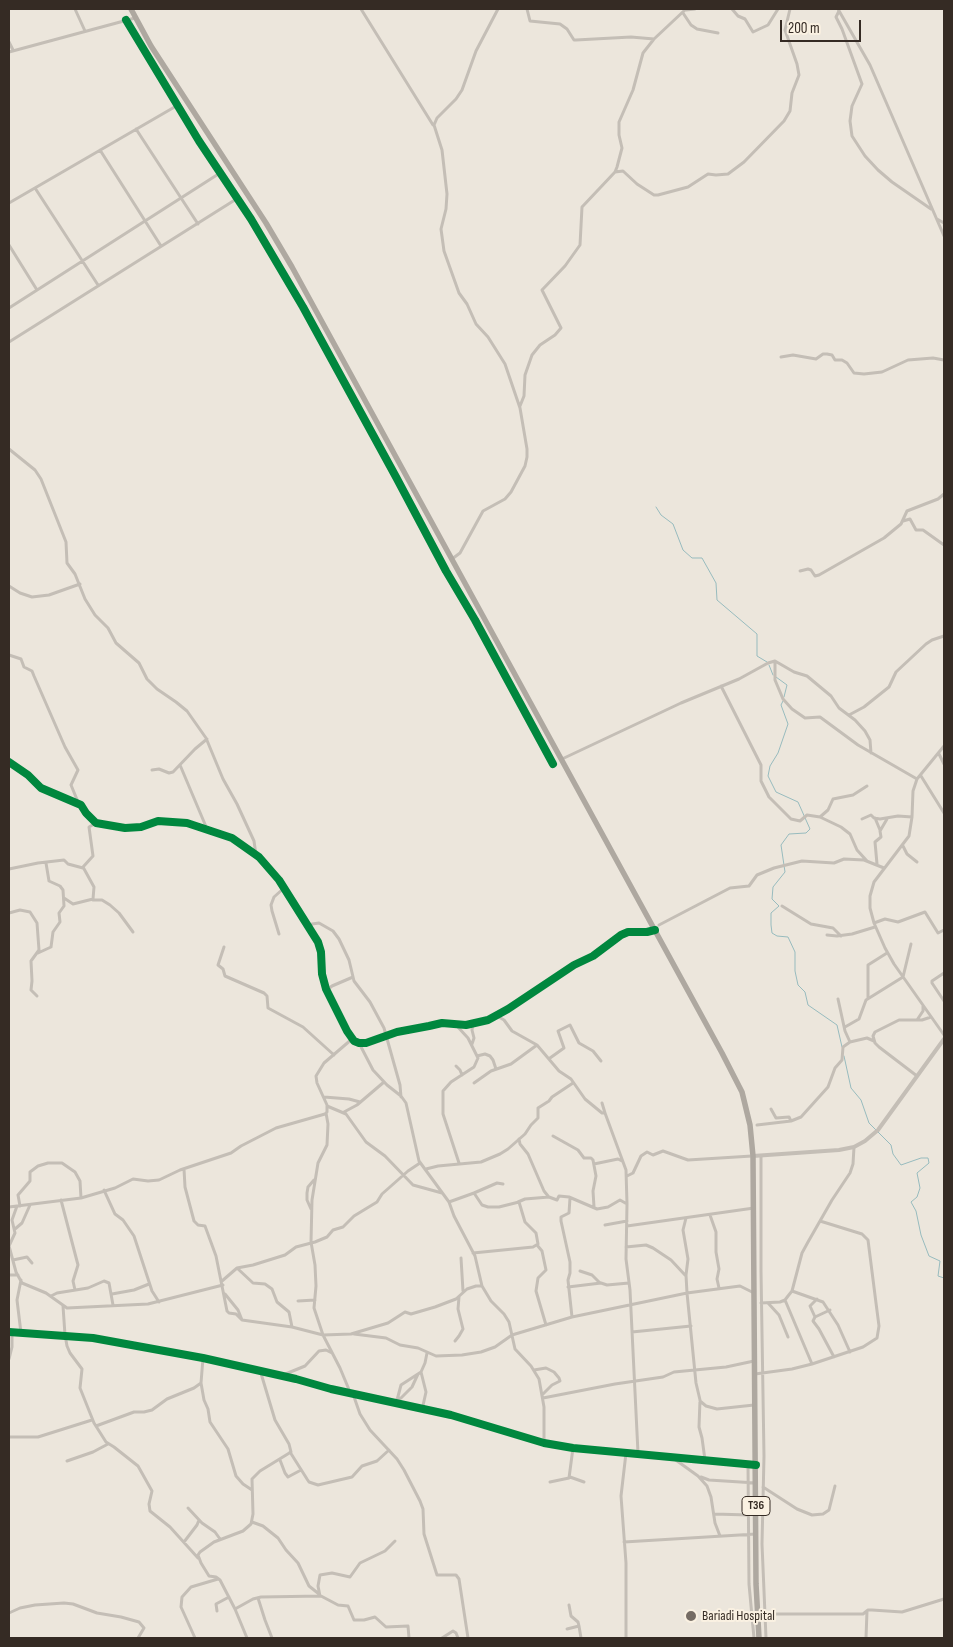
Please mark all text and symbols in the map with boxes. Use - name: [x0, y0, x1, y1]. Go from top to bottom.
- scale bar: [783, 10, 864, 42]
- text: 200 m: [788, 19, 820, 38]
- road number: T36: [742, 1496, 770, 1515]
- place label: Bariadi Hospital: [702, 1608, 775, 1624]
- marker: Bariadi Hospital: [684, 1609, 698, 1623]

